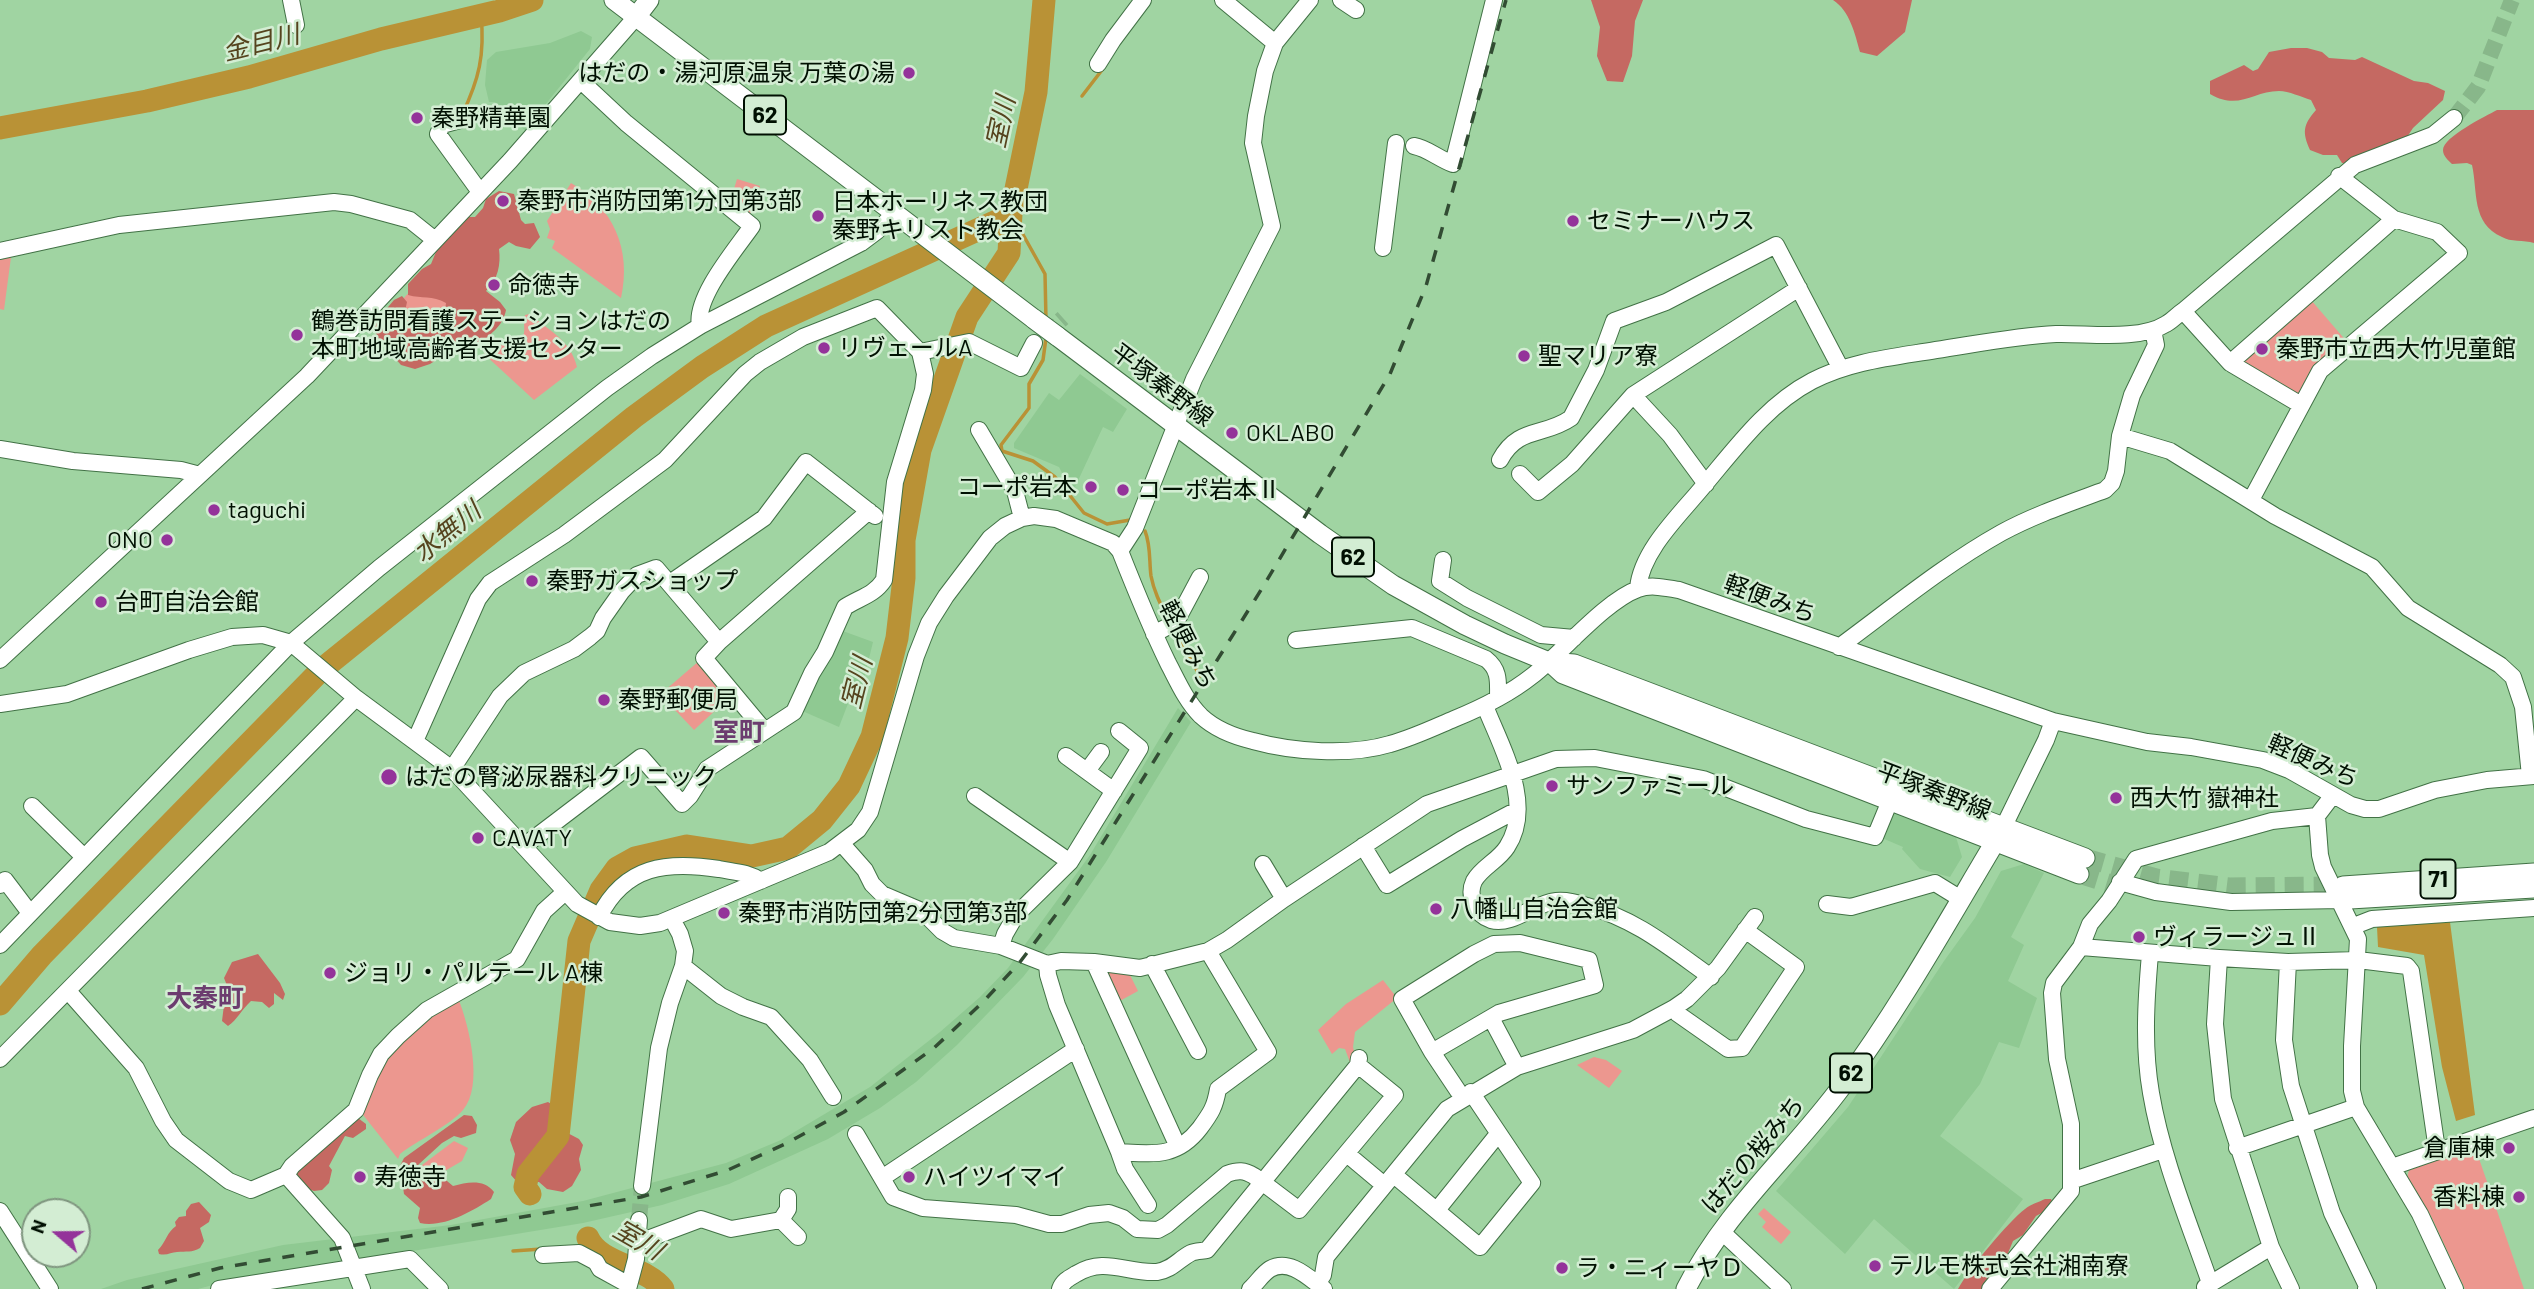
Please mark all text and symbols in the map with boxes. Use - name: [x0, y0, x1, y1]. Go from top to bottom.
- water label: 金目川: [219, 18, 303, 68]
- place label: はだの・湯河原温泉 万葉の湯: [578, 59, 895, 87]
- marker: はだの・湯河原温泉 万葉の湯: [901, 65, 917, 81]
- water label: 室川: [980, 93, 1022, 151]
- road number: 62: [744, 96, 786, 134]
- place label: 秦野精華園: [431, 104, 551, 132]
- marker: 秦野精華園: [409, 110, 425, 126]
- place label: 秦野市消防団第1分団第3部: [517, 187, 802, 215]
- place label: 日本ホーリネス教団 秦野キリスト教会: [832, 188, 1048, 244]
- marker: 秦野市消防団第1分団第3部: [495, 193, 511, 209]
- place label: セミナーハウス: [1587, 207, 1755, 235]
- marker: 日本ホーリネス教団 秦野キリスト教会: [810, 208, 826, 224]
- marker: セミナーハウス: [1565, 213, 1581, 229]
- place label: 命徳寺: [508, 271, 580, 299]
- marker: 命徳寺: [486, 277, 502, 293]
- place label: 鶴巻訪問看護ステーションはだの 本町地域高齢者支援センター: [311, 307, 671, 363]
- marker: 鶴巻訪問看護ステーションはだの 本町地域高齢者支援センター: [289, 327, 305, 343]
- place label: リヴェールA: [838, 334, 973, 362]
- place label: 秦野市立西大竹児童館: [2276, 335, 2516, 363]
- street label: 平塚秦野線: [1105, 337, 1219, 433]
- marker: リヴェールA: [816, 340, 832, 356]
- marker: 秦野市立西大竹児童館: [2254, 341, 2270, 357]
- place label: 聖マリア寮: [1538, 342, 1658, 370]
- marker: 聖マリア寮: [1516, 348, 1532, 364]
- place label: OKLABO: [1246, 419, 1335, 447]
- marker: OKLABO: [1224, 425, 1240, 441]
- place label: コーポ岩本: [957, 473, 1077, 501]
- place label: コーポ岩本Ⅱ: [1137, 476, 1281, 504]
- marker: コーポ岩本: [1083, 479, 1099, 495]
- marker: コーポ岩本Ⅱ: [1115, 482, 1131, 498]
- water label: 水無川: [407, 495, 487, 569]
- place label: taguchi: [228, 496, 306, 524]
- marker: taguchi: [206, 502, 222, 518]
- place label: ONO: [107, 526, 153, 554]
- marker: ONO: [159, 532, 175, 548]
- road number: 62: [1332, 538, 1374, 576]
- place label: 秦野ガスショップ: [546, 567, 738, 595]
- street label: 軽便みち: [1720, 569, 1820, 629]
- marker: 秦野ガスショップ: [524, 573, 540, 589]
- place label: 台町自治会館: [115, 588, 259, 616]
- marker: 台町自治会館: [93, 594, 109, 610]
- street label: 軽便みち: [1153, 596, 1223, 694]
- water label: 室川: [836, 654, 878, 712]
- place label: 秦野郵便局: [618, 686, 738, 714]
- marker: 秦野郵便局: [596, 692, 612, 708]
- district label: 室町: [713, 716, 765, 748]
- street label: 軽便みち: [2263, 728, 2363, 794]
- street label: 平塚秦野線: [1873, 756, 1995, 826]
- place label: はだの腎泌尿器科クリニック: [405, 763, 717, 791]
- marker: はだの腎泌尿器科クリニック: [379, 767, 399, 787]
- place label: サンファミール: [1566, 772, 1734, 800]
- marker: サンファミール: [1544, 778, 1560, 794]
- place label: 西大竹 嶽神社: [2130, 784, 2279, 812]
- marker: 西大竹 嶽神社: [2108, 790, 2124, 806]
- place label: CAVATY: [492, 824, 572, 852]
- marker: CAVATY: [470, 830, 486, 846]
- road number: 71: [2420, 860, 2456, 898]
- place label: 八幡山自治会館: [1450, 895, 1618, 923]
- place label: 秦野市消防団第2分団第3部: [738, 899, 1027, 927]
- marker: 八幡山自治会館: [1428, 901, 1444, 917]
- marker: 秦野市消防団第2分団第3部: [716, 905, 732, 921]
- place label: ヴィラージュⅡ: [2153, 923, 2321, 951]
- marker: ヴィラージュⅡ: [2131, 929, 2147, 945]
- place label: ジョリ・パルテール A棟: [344, 959, 603, 987]
- marker: ジョリ・パルテール A棟: [322, 965, 338, 981]
- district label: 大秦町: [166, 982, 244, 1014]
- road number: 62: [1830, 1054, 1872, 1092]
- street label: はだの桜みち: [1696, 1091, 1810, 1219]
- place label: 倉庫棟: [2423, 1134, 2495, 1162]
- marker: 倉庫棟: [2501, 1140, 2517, 1156]
- place label: 寿徳寺: [374, 1163, 446, 1191]
- place label: ハイツイマイ: [923, 1163, 1067, 1191]
- marker: 寿徳寺: [352, 1169, 368, 1185]
- marker: ハイツイマイ: [901, 1169, 917, 1185]
- place label: 香料棟: [2433, 1183, 2505, 1211]
- marker: 香料棟: [2511, 1189, 2527, 1205]
- north arrow: [21, 1198, 91, 1268]
- water label: 室川: [608, 1213, 668, 1267]
- text: N: [25, 1216, 51, 1236]
- place label: テルモ株式会社湘南寮: [1889, 1252, 2129, 1280]
- place label: ラ・ニィーヤＤ: [1576, 1254, 1744, 1282]
- marker: テルモ株式会社湘南寮: [1867, 1258, 1883, 1274]
- marker: ラ・ニィーヤＤ: [1554, 1260, 1570, 1276]

